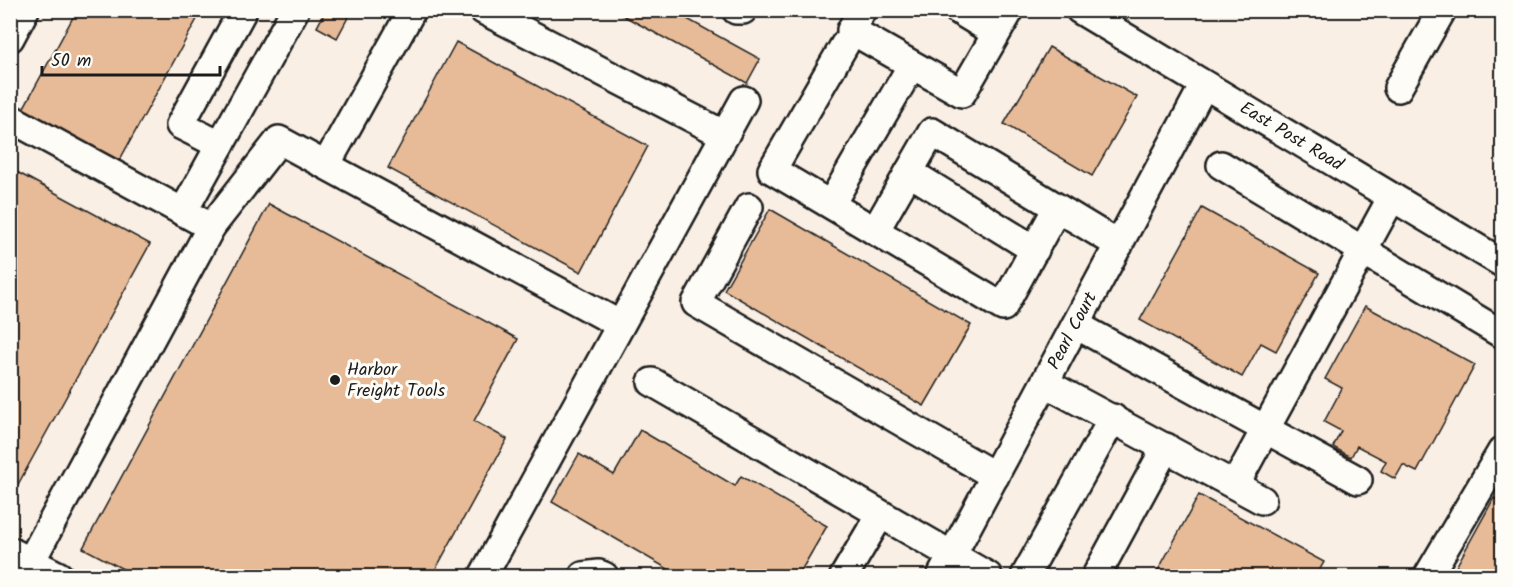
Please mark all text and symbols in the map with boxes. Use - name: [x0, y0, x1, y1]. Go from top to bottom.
- scale bar: [42, 39, 220, 77]
- text: 50 m: [51, 47, 91, 76]
- street label: East Post Road: [1234, 95, 1349, 180]
- street label: Pearl Court: [1040, 286, 1106, 375]
- place label: Harbor Freight Tools: [347, 356, 445, 406]
- marker: Harbor Freight Tools: [328, 373, 342, 387]

